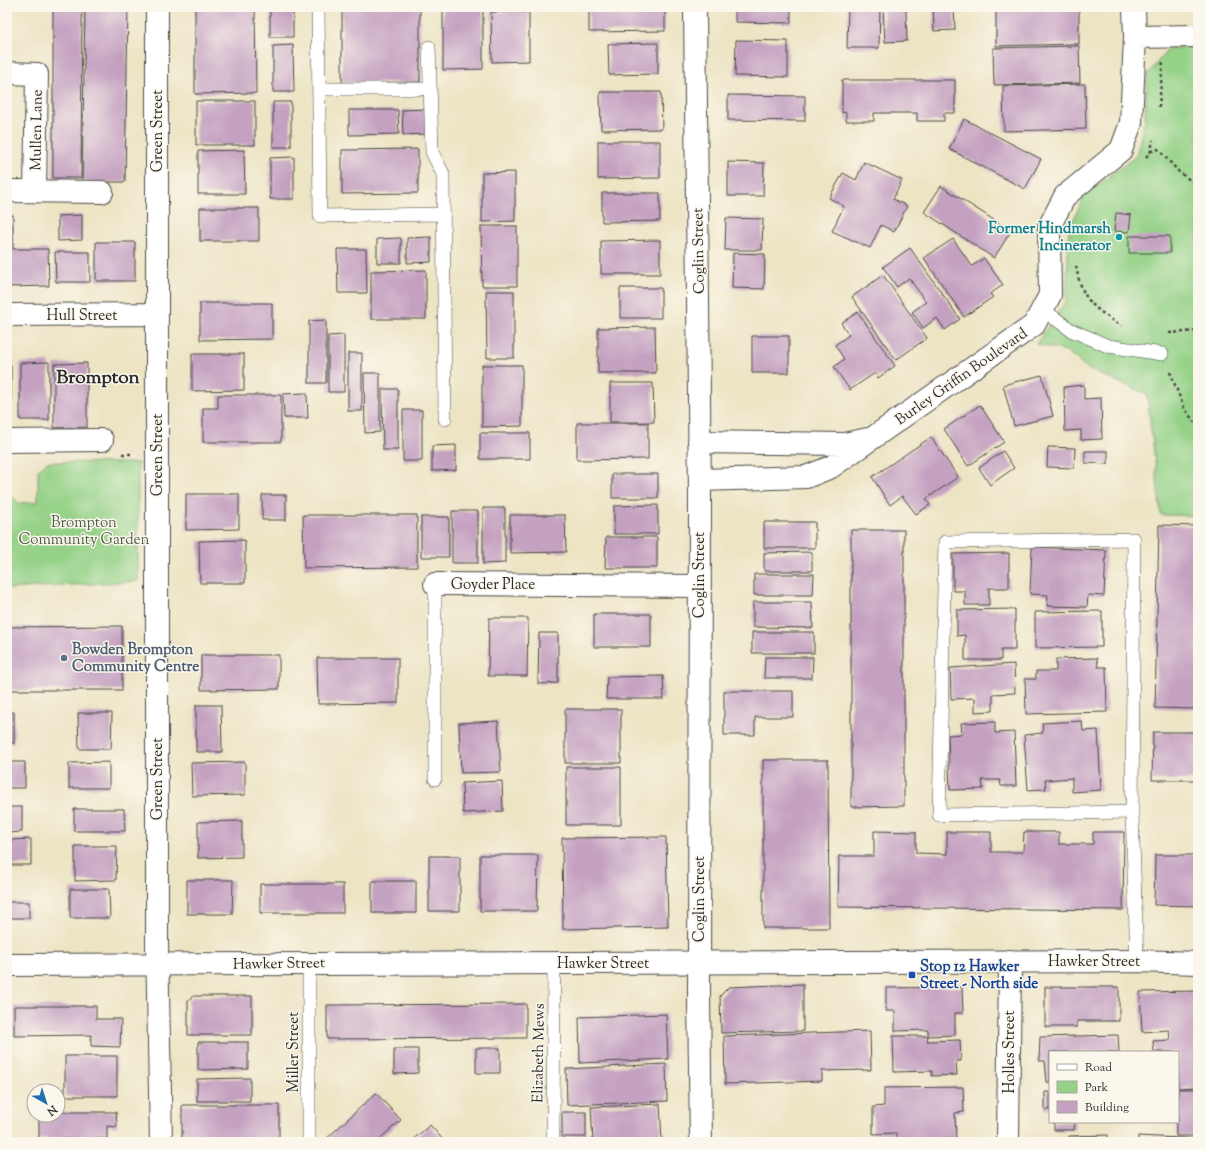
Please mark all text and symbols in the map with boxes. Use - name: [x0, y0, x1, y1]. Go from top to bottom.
- street label: Mullen Lane: [26, 89, 49, 171]
- street label: Green Street: [148, 90, 169, 172]
- street label: Coglin Street: [688, 208, 711, 294]
- place label: Former Hindmarsh Incinerator: [988, 219, 1111, 257]
- marker: Former Hindmarsh Incinerator: [1114, 232, 1124, 242]
- street label: Hull Street: [47, 306, 117, 327]
- street label: Burley Griffin Boulevard: [891, 323, 1033, 431]
- district label: Brompton: [56, 365, 141, 392]
- street label: Green Street: [148, 414, 169, 496]
- park label: Brompton Community Garden: [19, 513, 150, 551]
- street label: Coglin Street: [690, 532, 711, 618]
- street label: Goyder Place: [451, 575, 535, 596]
- place label: Bowden Brompton Community Centre: [72, 640, 199, 678]
- marker: Bowden Brompton Community Centre: [59, 653, 69, 663]
- street label: Green Street: [148, 738, 169, 820]
- street label: Coglin Street: [690, 856, 711, 942]
- street label: Hawker Street: [1048, 952, 1140, 973]
- street label: Hawker Street: [233, 953, 325, 976]
- street label: Hawker Street: [557, 954, 649, 975]
- place label: Stop 12 Hawker Street - North side: [920, 957, 1038, 995]
- marker: Stop 12 Hawker Street - North side: [907, 970, 917, 980]
- street label: Elizabeth Mews: [528, 1003, 551, 1103]
- street label: Holles Street: [1000, 1010, 1021, 1094]
- street label: Miller Street: [284, 1012, 305, 1092]
- legend: [1049, 1051, 1179, 1123]
- text: Road: [1085, 1059, 1112, 1077]
- text: Park: [1085, 1079, 1108, 1097]
- north arrow: [26, 1083, 66, 1123]
- text: Building: [1085, 1099, 1129, 1117]
- text: N: [43, 1100, 61, 1119]

